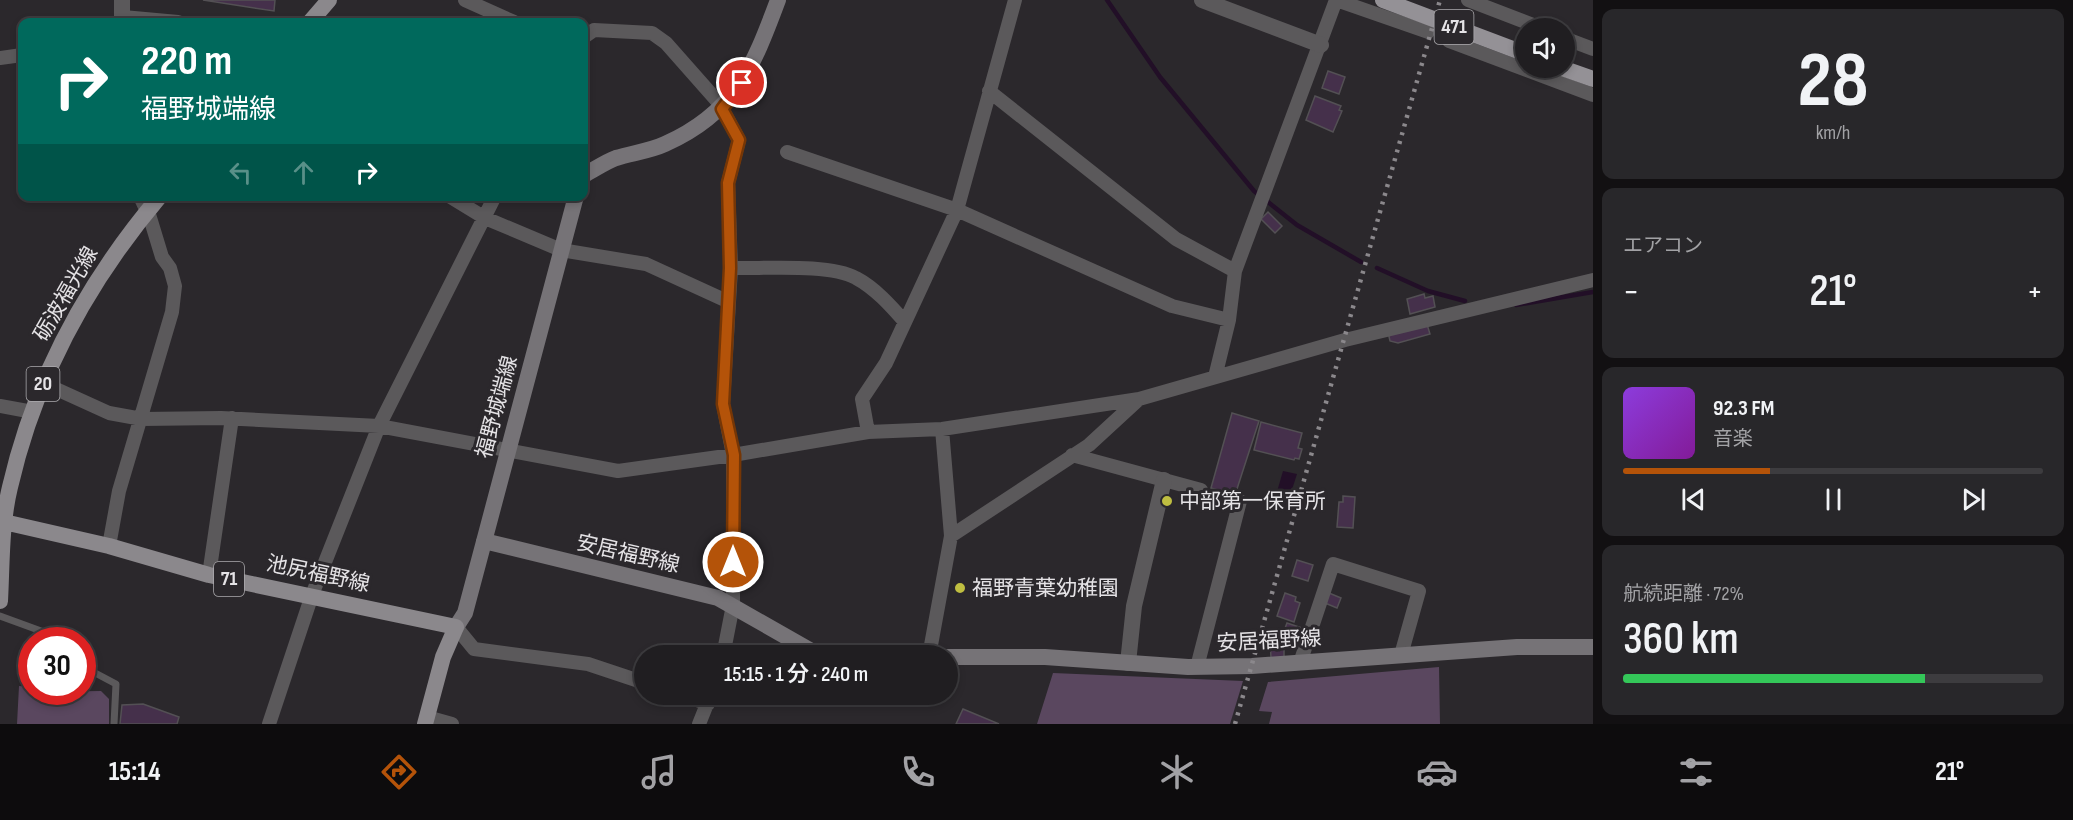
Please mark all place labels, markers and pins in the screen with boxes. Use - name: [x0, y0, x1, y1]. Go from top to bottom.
- pin: [716, 57, 767, 108]
- place label: 中部第一保育所: [1179, 489, 1326, 514]
- marker: 中部第一保育所: [1160, 494, 1174, 508]
- place label: 福野青葉幼稚園: [972, 576, 1119, 601]
- marker: 福野青葉幼稚園: [953, 581, 967, 595]

